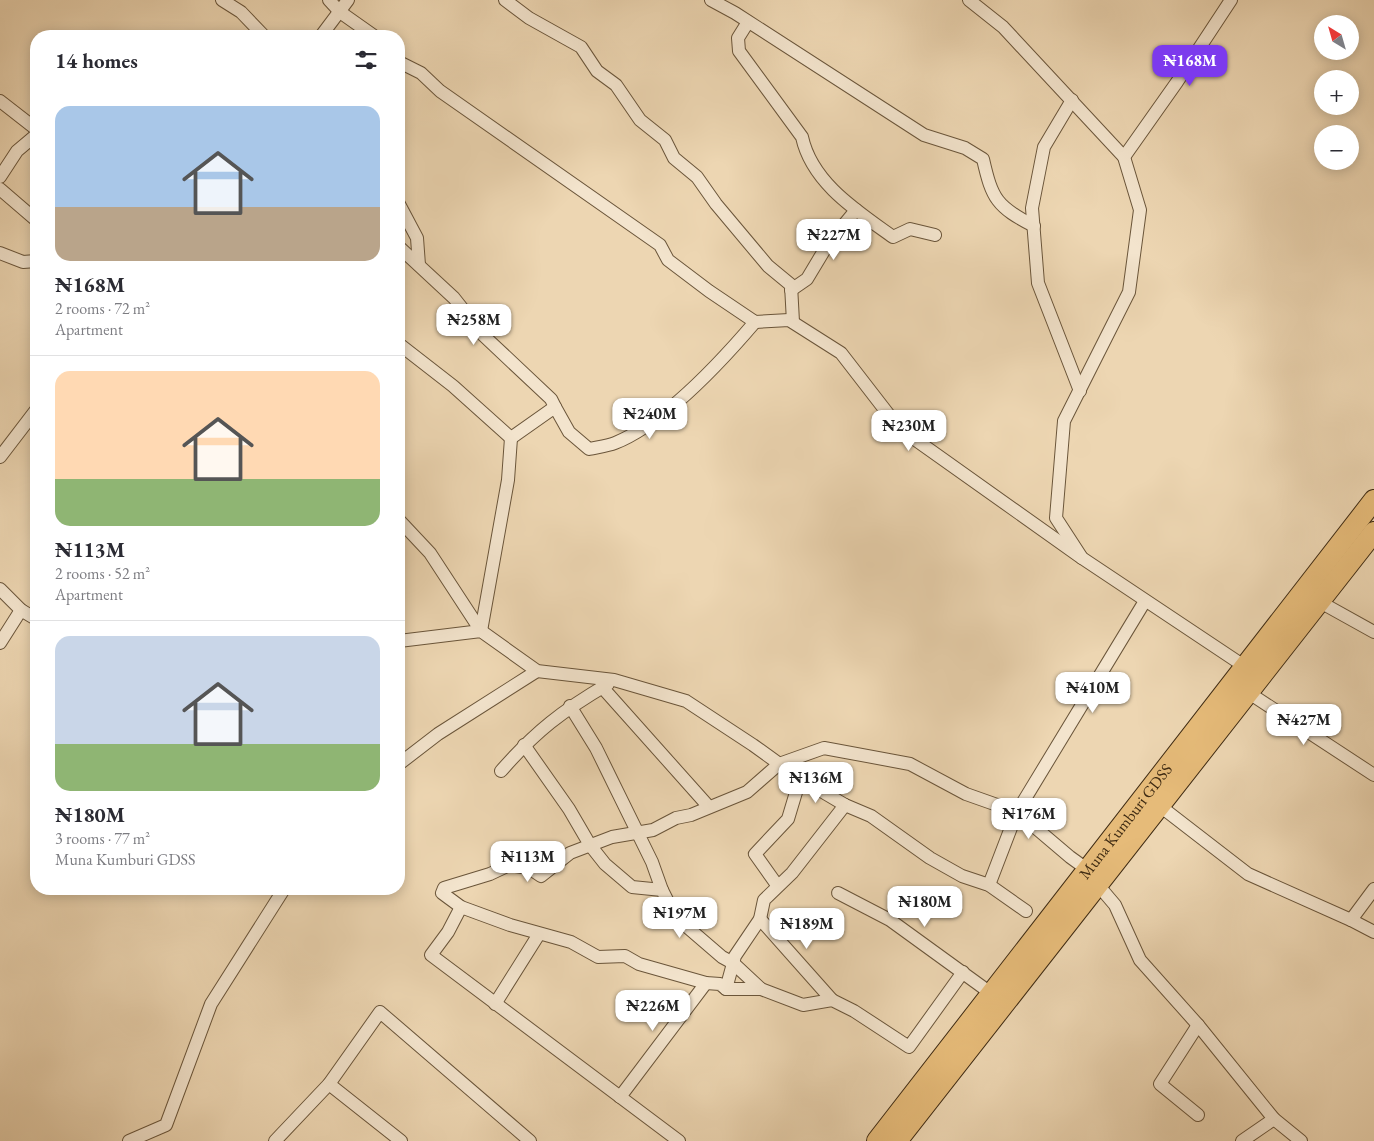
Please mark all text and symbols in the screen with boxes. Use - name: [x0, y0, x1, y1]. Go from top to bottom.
- north arrow: [1314, 15, 1359, 60]
- map controls: [1314, 15, 1359, 170]
- pin: ₦168M: [1155, 44, 1225, 87]
- icon: filters: [352, 46, 380, 74]
- text: 14 homes: [55, 47, 138, 74]
- text: ₦168M: [1163, 50, 1217, 71]
- button: +: [1314, 70, 1359, 115]
- button: −: [1314, 125, 1359, 170]
- icon: home: [173, 138, 263, 228]
- pin: ₦227M: [799, 218, 869, 261]
- text: ₦227M: [807, 224, 861, 245]
- text: ₦168M: [55, 271, 125, 298]
- text: 2 rooms · 72 m²: [55, 298, 150, 319]
- pin: ₦258M: [439, 304, 509, 346]
- text: ₦258M: [447, 309, 501, 330]
- text: Apartment: [55, 319, 123, 340]
- pin: ₦240M: [615, 398, 685, 440]
- text: ₦240M: [623, 403, 677, 424]
- icon: home: [173, 404, 263, 494]
- pin: ₦230M: [874, 410, 944, 452]
- text: ₦230M: [882, 415, 936, 436]
- text: ₦113M: [55, 536, 125, 563]
- text: 2 rooms · 52 m²: [55, 563, 150, 584]
- text: Apartment: [55, 584, 123, 605]
- icon: home: [173, 669, 263, 759]
- pin: ₦410M: [1058, 672, 1128, 714]
- text: ₦410M: [1066, 677, 1120, 698]
- pin: ₦427M: [1269, 704, 1339, 746]
- text: ₦427M: [1277, 709, 1331, 730]
- street label: Muna Kumburi GDSS: [1074, 759, 1177, 883]
- pin: ₦136M: [781, 762, 851, 804]
- text: ₦136M: [789, 767, 843, 788]
- pin: ₦176M: [994, 798, 1064, 840]
- text: ₦180M: [55, 801, 125, 828]
- text: ₦176M: [1002, 803, 1056, 824]
- text: 3 rooms · 77 m²: [55, 828, 150, 849]
- pin: ₦113M: [493, 840, 563, 883]
- text: ₦113M: [501, 846, 555, 867]
- text: Muna Kumburi GDSS: [55, 849, 195, 870]
- pin: ₦180M: [890, 886, 960, 928]
- text: ₦180M: [898, 891, 952, 912]
- pin: ₦197M: [645, 896, 715, 939]
- text: ₦197M: [653, 902, 707, 923]
- pin: ₦189M: [772, 908, 842, 950]
- text: ₦189M: [780, 913, 834, 934]
- pin: ₦226M: [618, 990, 688, 1032]
- text: ₦226M: [626, 995, 680, 1016]

